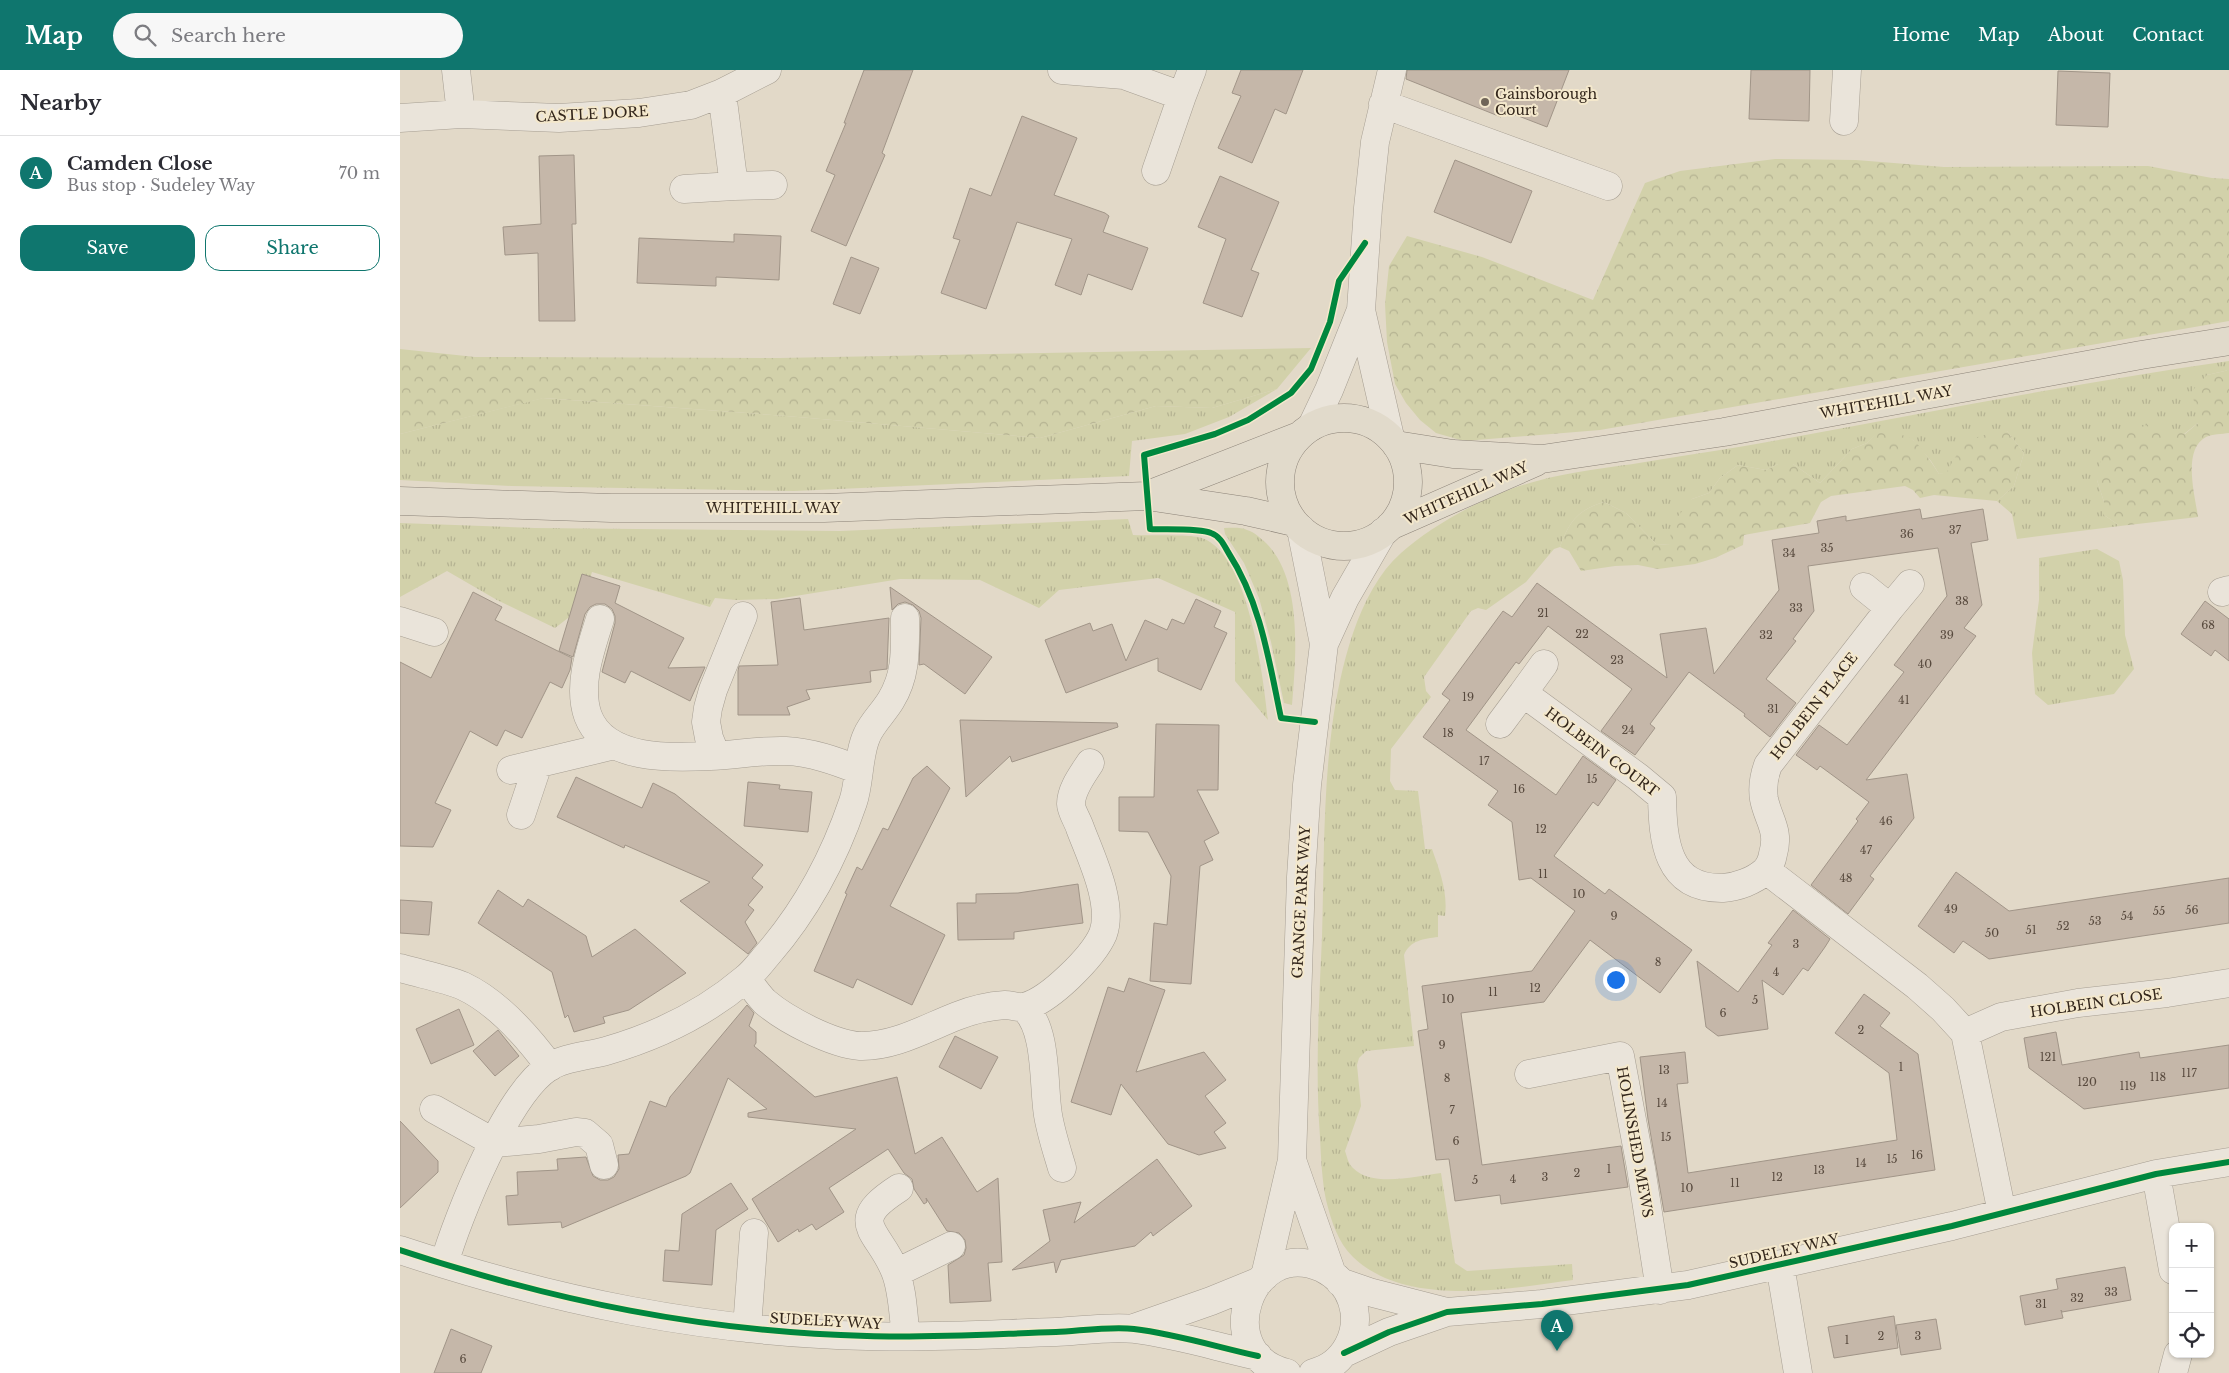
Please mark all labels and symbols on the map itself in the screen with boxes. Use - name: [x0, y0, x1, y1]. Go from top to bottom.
- place label: Gainsborough Court: [1495, 85, 1597, 119]
- marker: Gainsborough Court: [1479, 96, 1491, 108]
- street label: CASTLE DORE: [535, 102, 649, 126]
- street label: WHITEHILL WAY: [1817, 381, 1954, 423]
- street label: WHITEHILL WAY: [1400, 457, 1532, 529]
- street label: WHITEHILL WAY: [705, 499, 841, 517]
- house number: 37: [1949, 523, 1962, 537]
- house number: 36: [1900, 527, 1914, 541]
- house number: 35: [1820, 541, 1834, 555]
- house number: 34: [1782, 546, 1796, 560]
- house number: 38: [1955, 594, 1969, 608]
- house number: 33: [1789, 601, 1803, 615]
- house number: 21: [1537, 606, 1549, 620]
- house number: 68: [2201, 618, 2215, 632]
- house number: 22: [1575, 627, 1589, 641]
- house number: 32: [1759, 628, 1773, 642]
- house number: 39: [1940, 628, 1954, 642]
- street label: HOLBEIN PLACE: [1767, 649, 1861, 763]
- house number: 23: [1610, 653, 1624, 667]
- house number: 40: [1918, 657, 1932, 671]
- house number: 19: [1462, 690, 1474, 704]
- house number: 41: [1898, 693, 1910, 707]
- house number: 31: [1767, 702, 1779, 716]
- street label: HOLBEIN COURT: [1542, 703, 1662, 801]
- house number: 24: [1621, 723, 1635, 737]
- house number: 18: [1442, 726, 1454, 740]
- house number: 17: [1479, 754, 1490, 768]
- house number: 15: [1586, 772, 1598, 786]
- house number: 16: [1513, 782, 1525, 796]
- house number: 46: [1879, 814, 1893, 828]
- house number: 12: [1535, 822, 1547, 836]
- street label: GRANGE PARK WAY: [1288, 824, 1314, 979]
- house number: 47: [1860, 843, 1872, 857]
- house number: 11: [1538, 867, 1548, 881]
- house number: 48: [1839, 871, 1853, 885]
- house number: 10: [1573, 887, 1586, 901]
- house number: 49: [1944, 902, 1958, 916]
- house number: 56: [2185, 903, 2199, 917]
- house number: 55: [2153, 904, 2165, 918]
- house number: 9: [1610, 909, 1618, 923]
- house number: 54: [2121, 909, 2133, 923]
- house number: 53: [2088, 914, 2102, 928]
- house number: 52: [2056, 919, 2070, 933]
- house number: 51: [2025, 923, 2037, 937]
- house number: 50: [1985, 926, 1999, 940]
- house number: 3: [1793, 937, 1800, 951]
- house number: 8: [1655, 955, 1661, 969]
- house number: 4: [1773, 965, 1779, 979]
- your location: [1603, 967, 1629, 993]
- house number: 12: [1529, 981, 1541, 995]
- house number: 11: [1488, 985, 1498, 999]
- street label: HOLBEIN CLOSE: [2029, 985, 2163, 1021]
- house number: 10: [1442, 992, 1455, 1006]
- house number: 5: [1752, 993, 1758, 1007]
- house number: 6: [1719, 1006, 1727, 1020]
- house number: 2: [1858, 1023, 1865, 1037]
- house number: 9: [1438, 1038, 1446, 1052]
- house number: 121: [2040, 1050, 2056, 1064]
- house number: 1: [1899, 1060, 1904, 1074]
- house number: 13: [1658, 1063, 1670, 1077]
- street label: HOLINSHED MEWS: [1613, 1065, 1657, 1219]
- house number: 117: [2181, 1066, 2197, 1080]
- house number: 118: [2150, 1070, 2166, 1084]
- house number: 8: [1444, 1071, 1450, 1085]
- house number: 120: [2077, 1075, 2097, 1089]
- house number: 119: [2120, 1079, 2136, 1093]
- house number: 14: [1656, 1096, 1668, 1110]
- house number: 7: [1449, 1103, 1455, 1117]
- house number: 15: [1660, 1130, 1672, 1144]
- house number: 6: [1452, 1134, 1460, 1148]
- house number: 16: [1911, 1148, 1923, 1162]
- house number: 15: [1886, 1152, 1898, 1166]
- house number: 14: [1855, 1156, 1867, 1170]
- house number: 1: [1607, 1162, 1612, 1176]
- house number: 13: [1813, 1163, 1825, 1177]
- house number: 2: [1574, 1166, 1581, 1180]
- house number: 3: [1542, 1170, 1549, 1184]
- house number: 12: [1771, 1170, 1783, 1184]
- house number: 4: [1510, 1172, 1516, 1186]
- house number: 5: [1472, 1173, 1478, 1187]
- house number: 11: [1730, 1176, 1740, 1190]
- house number: 10: [1681, 1181, 1694, 1195]
- street label: SUDELEY WAY: [1727, 1229, 1842, 1272]
- house number: 33: [2104, 1285, 2118, 1299]
- house number: 32: [2070, 1291, 2084, 1305]
- house number: 31: [2035, 1297, 2047, 1311]
- street label: SUDELEY WAY: [769, 1309, 883, 1333]
- pin: A: [1541, 1310, 1573, 1351]
- house number: 2: [1878, 1329, 1885, 1343]
- house number: 3: [1915, 1329, 1922, 1343]
- house number: 1: [1845, 1333, 1850, 1347]
- house number: 6: [459, 1352, 467, 1366]

